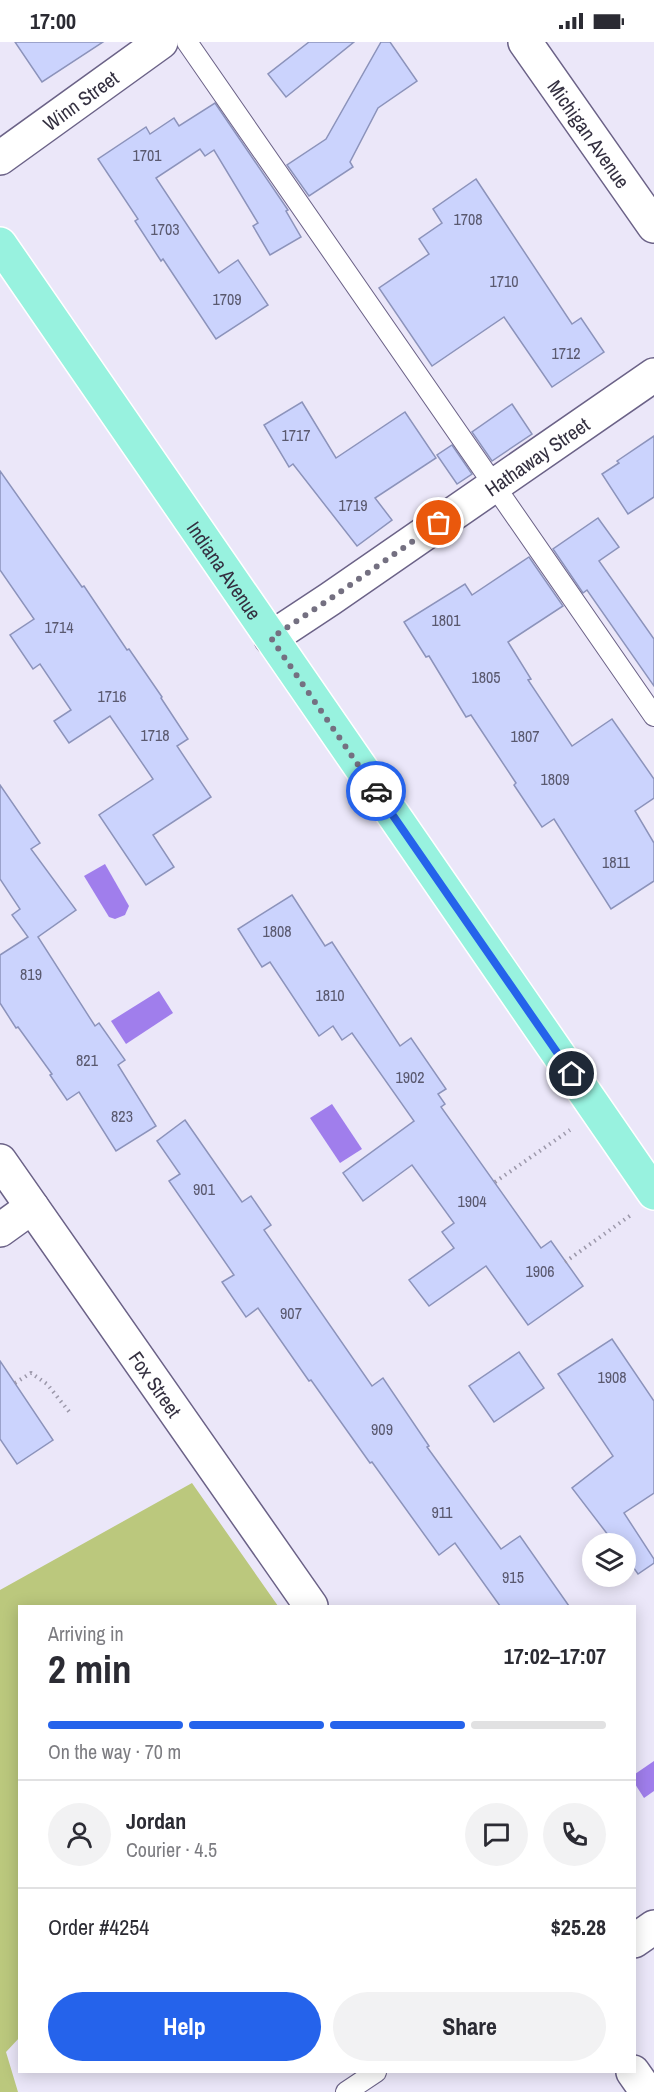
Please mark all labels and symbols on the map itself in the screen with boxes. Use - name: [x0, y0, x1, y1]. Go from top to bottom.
- street label: Winn Street: [37, 64, 124, 136]
- street label: Michigan Avenue: [542, 74, 637, 193]
- house number: 1701: [132, 144, 162, 166]
- house number: 1708: [453, 208, 483, 230]
- house number: 1703: [150, 218, 180, 240]
- house number: 1710: [489, 270, 519, 292]
- house number: 1709: [212, 288, 242, 310]
- house number: 1712: [551, 342, 581, 364]
- street label: Hathaway Street: [479, 410, 595, 502]
- house number: 1717: [281, 424, 311, 446]
- house number: 1719: [338, 494, 368, 516]
- pin: [413, 497, 464, 548]
- street label: Indiana Avenue: [181, 516, 268, 625]
- house number: 1801: [431, 609, 461, 631]
- house number: 1714: [44, 616, 74, 638]
- house number: 1805: [471, 666, 501, 688]
- house number: 1716: [97, 685, 127, 707]
- house number: 1718: [140, 724, 170, 746]
- house number: 1807: [510, 725, 540, 747]
- courier: [346, 761, 406, 821]
- house number: 1809: [540, 768, 570, 790]
- house number: 1811: [602, 851, 631, 873]
- house number: 1808: [262, 920, 292, 942]
- house number: 819: [20, 963, 42, 985]
- house number: 1810: [315, 984, 345, 1006]
- pin: [546, 1048, 597, 1099]
- house number: 821: [76, 1049, 99, 1071]
- house number: 1902: [395, 1066, 425, 1088]
- house number: 823: [111, 1105, 133, 1127]
- house number: 901: [193, 1178, 216, 1200]
- house number: 1904: [457, 1190, 487, 1212]
- house number: 1906: [525, 1260, 555, 1282]
- house number: 907: [280, 1302, 302, 1324]
- street label: Fox Street: [123, 1346, 189, 1423]
- house number: 1908: [597, 1366, 627, 1388]
- house number: 909: [371, 1418, 393, 1440]
- house number: 911: [432, 1501, 453, 1523]
- house number: 915: [502, 1566, 524, 1588]

